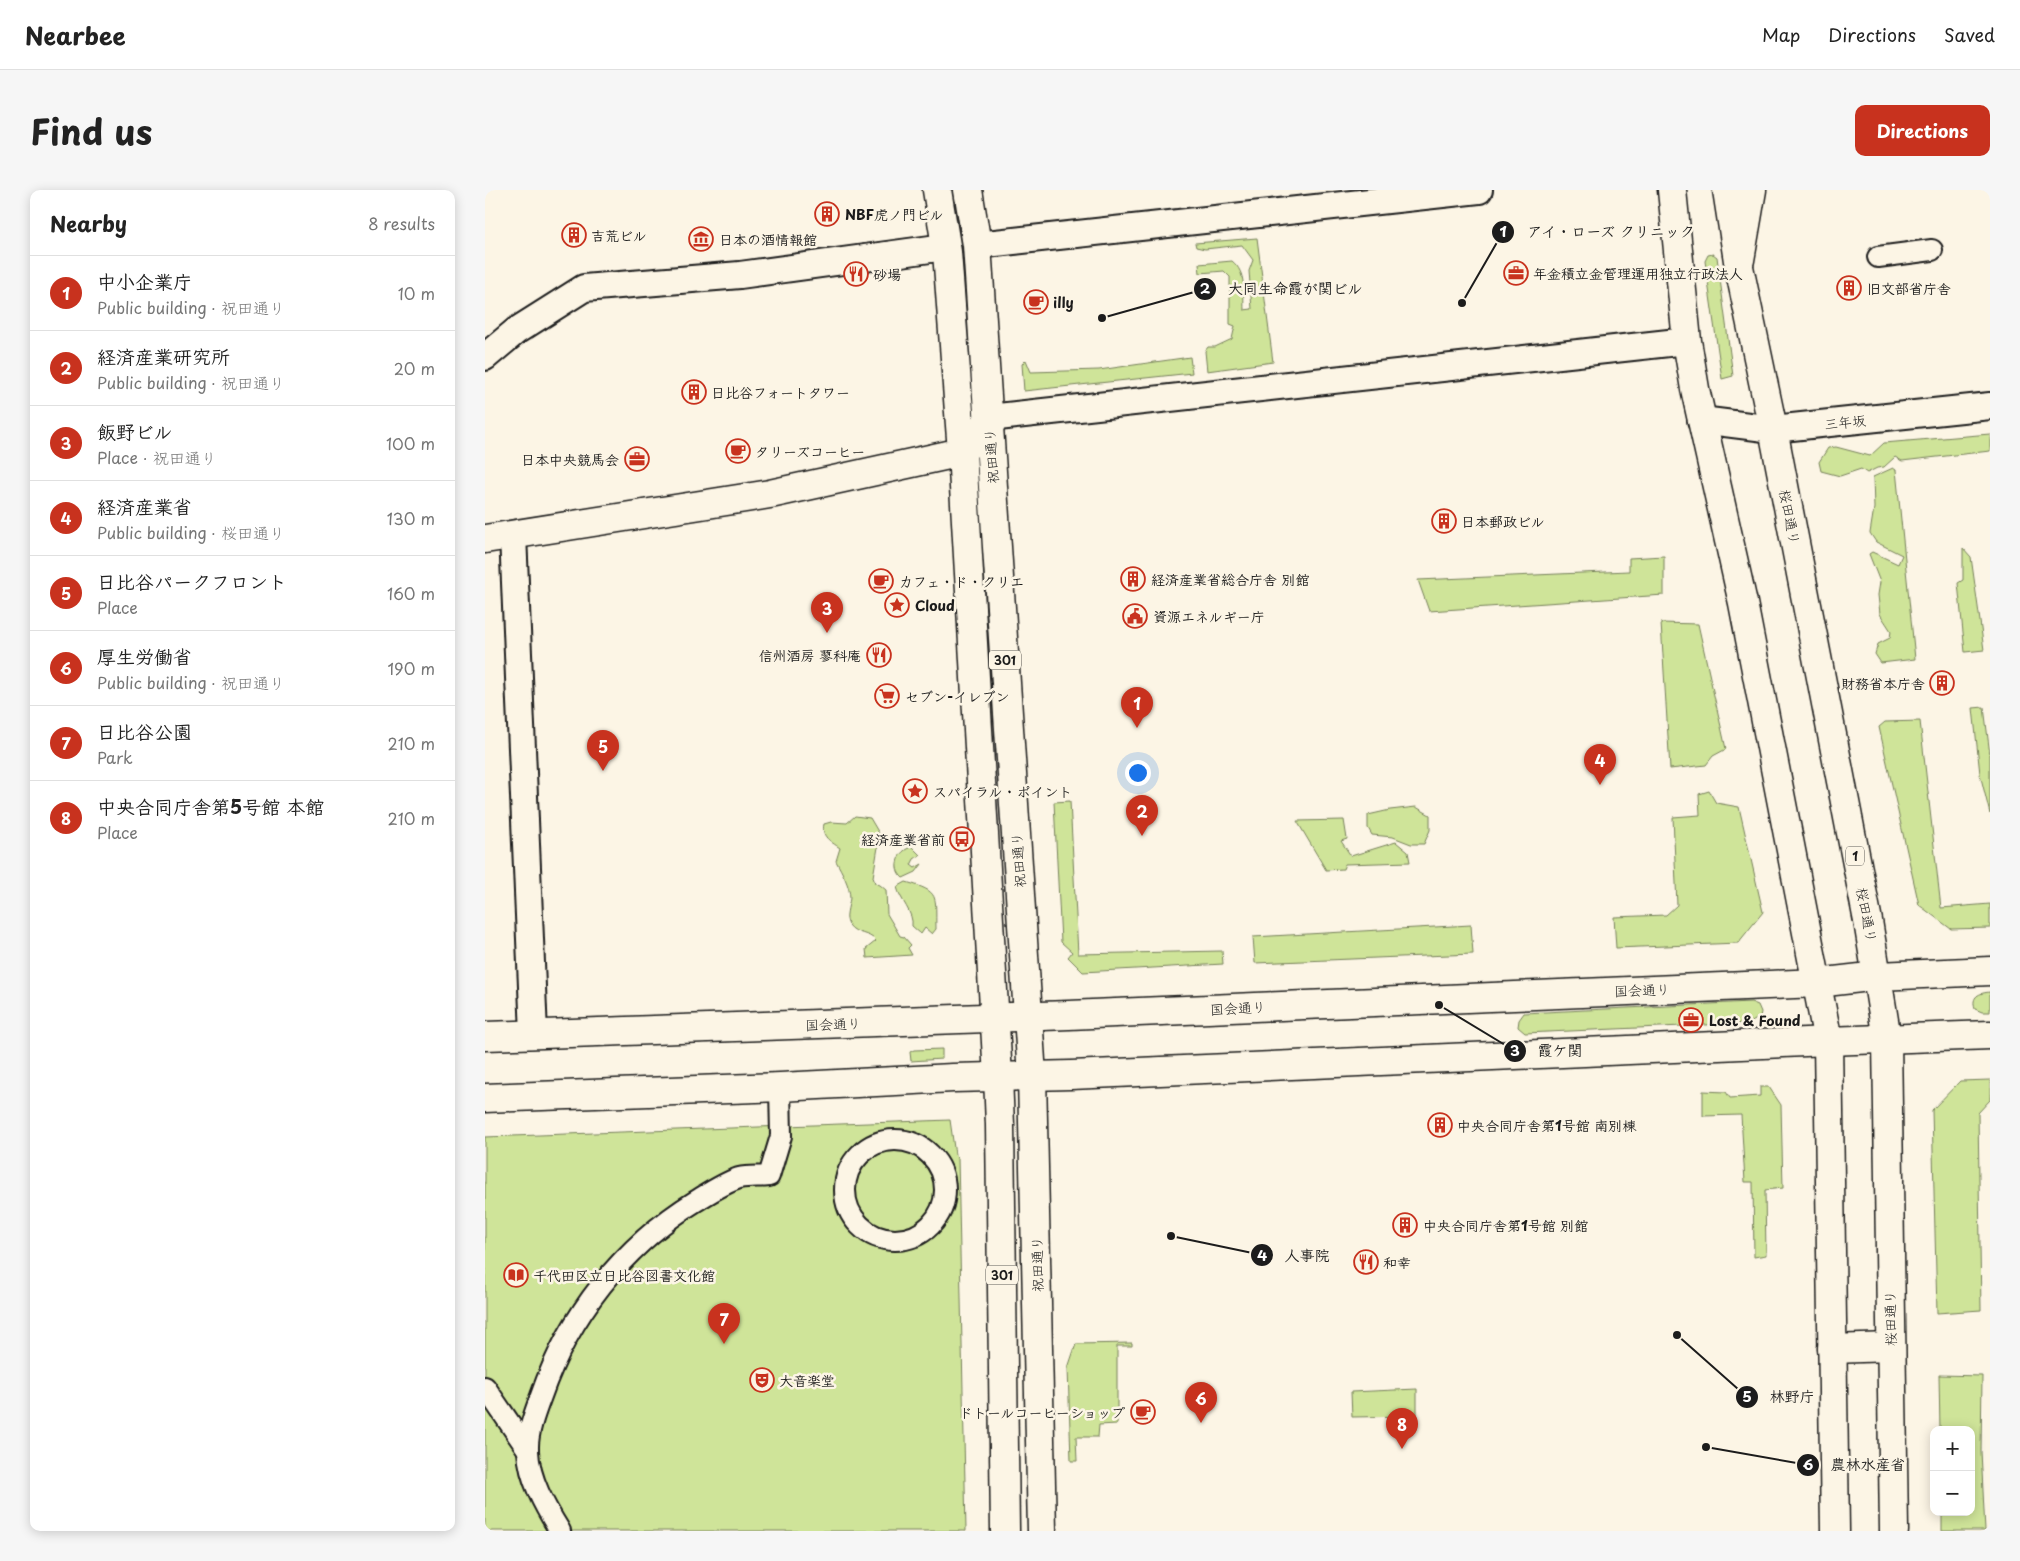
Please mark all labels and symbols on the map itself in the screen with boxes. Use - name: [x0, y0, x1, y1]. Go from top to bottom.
- building icon: NBF虎ノ門ビル: [814, 201, 840, 227]
- place label: NBF虎ノ門ビル: [845, 204, 944, 225]
- callout: アイ・ローズ クリニック: [1491, 217, 1706, 247]
- text: 1: [1499, 219, 1507, 242]
- text: アイ・ローズ クリニック: [1527, 219, 1695, 242]
- building icon: 吉荒ビル: [561, 222, 587, 248]
- place label: 吉荒ビル: [591, 225, 647, 246]
- museum icon: 日本の酒情報館: [688, 226, 714, 252]
- place label: 日本の酒情報館: [719, 229, 817, 250]
- office icon: 年金積立金管理運用独立行政法人: [1503, 260, 1529, 286]
- restaurant icon: 砂場: [843, 261, 869, 287]
- place label: 年金積立金管理運用独立行政法人: [1533, 263, 1743, 284]
- place label: 砂場: [873, 264, 901, 285]
- callout: 大同生命霞が関ビル: [1193, 274, 1373, 304]
- building icon: 旧文部省庁舎: [1836, 275, 1862, 301]
- text: 2: [1200, 276, 1211, 299]
- text: 大同生命霞が関ビル: [1228, 276, 1362, 299]
- place label: 旧文部省庁舎: [1867, 278, 1951, 299]
- cafe icon: illy: [1023, 289, 1049, 315]
- place label: illy: [1053, 292, 1074, 313]
- building icon: 日比谷フォートタワー: [681, 379, 707, 405]
- place label: 日比谷フォートタワー: [711, 382, 850, 403]
- street label: 三年坂: [1823, 409, 1867, 435]
- street label: 祝田通り: [979, 427, 1003, 485]
- cafe icon: タリーズコーヒー: [725, 438, 751, 464]
- place label: タリーズコーヒー: [755, 441, 865, 462]
- office icon: 日本中央競馬会: [624, 446, 650, 472]
- place label: 日本中央競馬会: [521, 449, 619, 470]
- street label: 桜田通り: [1774, 488, 1806, 546]
- building icon: 日本郵政ビル: [1431, 508, 1457, 534]
- place label: 日本郵政ビル: [1461, 511, 1545, 532]
- building icon: 経済産業省総合庁舎 別館: [1120, 566, 1146, 592]
- cafe icon: カフェ・ド・クリエ: [868, 568, 894, 594]
- place label: 経済産業省総合庁舎 別館: [1151, 569, 1310, 590]
- place label: カフェ・ド・クリエ: [899, 571, 1024, 592]
- pin: 3: [811, 592, 843, 633]
- place icon: Cloud: [884, 592, 910, 618]
- place label: Cloud: [915, 595, 955, 616]
- public building icon: 資源エネルギー庁: [1122, 603, 1148, 629]
- place label: 資源エネルギー庁: [1153, 606, 1265, 627]
- restaurant icon: 信州酒房 蓼科庵: [866, 642, 892, 668]
- place label: 信州酒房 蓼科庵: [759, 645, 861, 666]
- road number: 301: [989, 650, 1021, 670]
- building icon: 財務省本庁舎: [1929, 670, 1955, 696]
- place label: 財務省本庁舎: [1841, 673, 1925, 694]
- supermarket icon: セブン-イレブン: [874, 683, 900, 709]
- place label: セブン-イレブン: [905, 686, 1010, 707]
- pin: 1: [1121, 687, 1153, 728]
- pin: 5: [587, 730, 619, 771]
- pin: 4: [1584, 744, 1616, 785]
- your location: [1125, 760, 1151, 786]
- place icon: スパイラル・ポイント: [902, 778, 928, 804]
- place label: スパイラル・ポイント: [933, 781, 1072, 802]
- pin: 2: [1126, 795, 1158, 836]
- bus stop icon: 経済産業省前: [949, 826, 975, 852]
- place label: 経済産業省前: [861, 829, 945, 850]
- street label: 祝田通り: [1006, 831, 1030, 889]
- road number: 1: [1846, 846, 1864, 866]
- street label: 桜田通り: [1851, 886, 1883, 944]
- street label: 国会通り: [1614, 979, 1670, 1001]
- street label: 国会通り: [1209, 996, 1267, 1020]
- office icon: Lost & Found: [1678, 1007, 1704, 1033]
- place label: Lost & Found: [1709, 1010, 1801, 1031]
- street label: 国会通り: [805, 1013, 861, 1035]
- callout: 霞ケ関: [1503, 1036, 1593, 1066]
- text: 3: [1510, 1038, 1520, 1061]
- text: 霞ケ関: [1537, 1038, 1583, 1061]
- building icon: 中央合同庁舎第1号館 南別棟: [1427, 1112, 1453, 1138]
- place label: 中央合同庁舎第1号館 南別棟: [1457, 1115, 1637, 1136]
- building icon: 中央合同庁舎第1号館 別館: [1392, 1212, 1418, 1238]
- place label: 中央合同庁舎第1号館 別館: [1423, 1215, 1588, 1236]
- street label: 祝田通り: [1026, 1236, 1048, 1292]
- callout: 人事院: [1249, 1240, 1339, 1270]
- text: 4: [1257, 1243, 1267, 1266]
- text: 人事院: [1284, 1243, 1330, 1266]
- restaurant icon: 和幸: [1353, 1249, 1379, 1275]
- place label: 和幸: [1383, 1252, 1411, 1273]
- library icon: 千代田区立日比谷図書文化館: [503, 1262, 529, 1288]
- place label: 千代田区立日比谷図書文化館: [533, 1265, 715, 1286]
- road number: 301: [986, 1266, 1018, 1284]
- street label: 桜田通り: [1879, 1290, 1901, 1346]
- pin: 7: [708, 1303, 740, 1344]
- theatre icon: 大音楽堂: [749, 1367, 775, 1393]
- place label: 大音楽堂: [779, 1370, 835, 1391]
- pin: 6: [1185, 1382, 1217, 1423]
- callout: 林野庁: [1734, 1382, 1824, 1412]
- text: 5: [1742, 1384, 1752, 1407]
- text: 林野庁: [1769, 1384, 1815, 1407]
- cafe icon: ドトールコーヒーショップ: [1130, 1399, 1156, 1425]
- place label: ドトールコーヒーショップ: [959, 1402, 1125, 1423]
- pin: 8: [1386, 1408, 1418, 1449]
- callout: 農林水産省: [1795, 1450, 1915, 1480]
- text: 6: [1803, 1452, 1814, 1475]
- text: 農林水産省: [1830, 1452, 1906, 1475]

